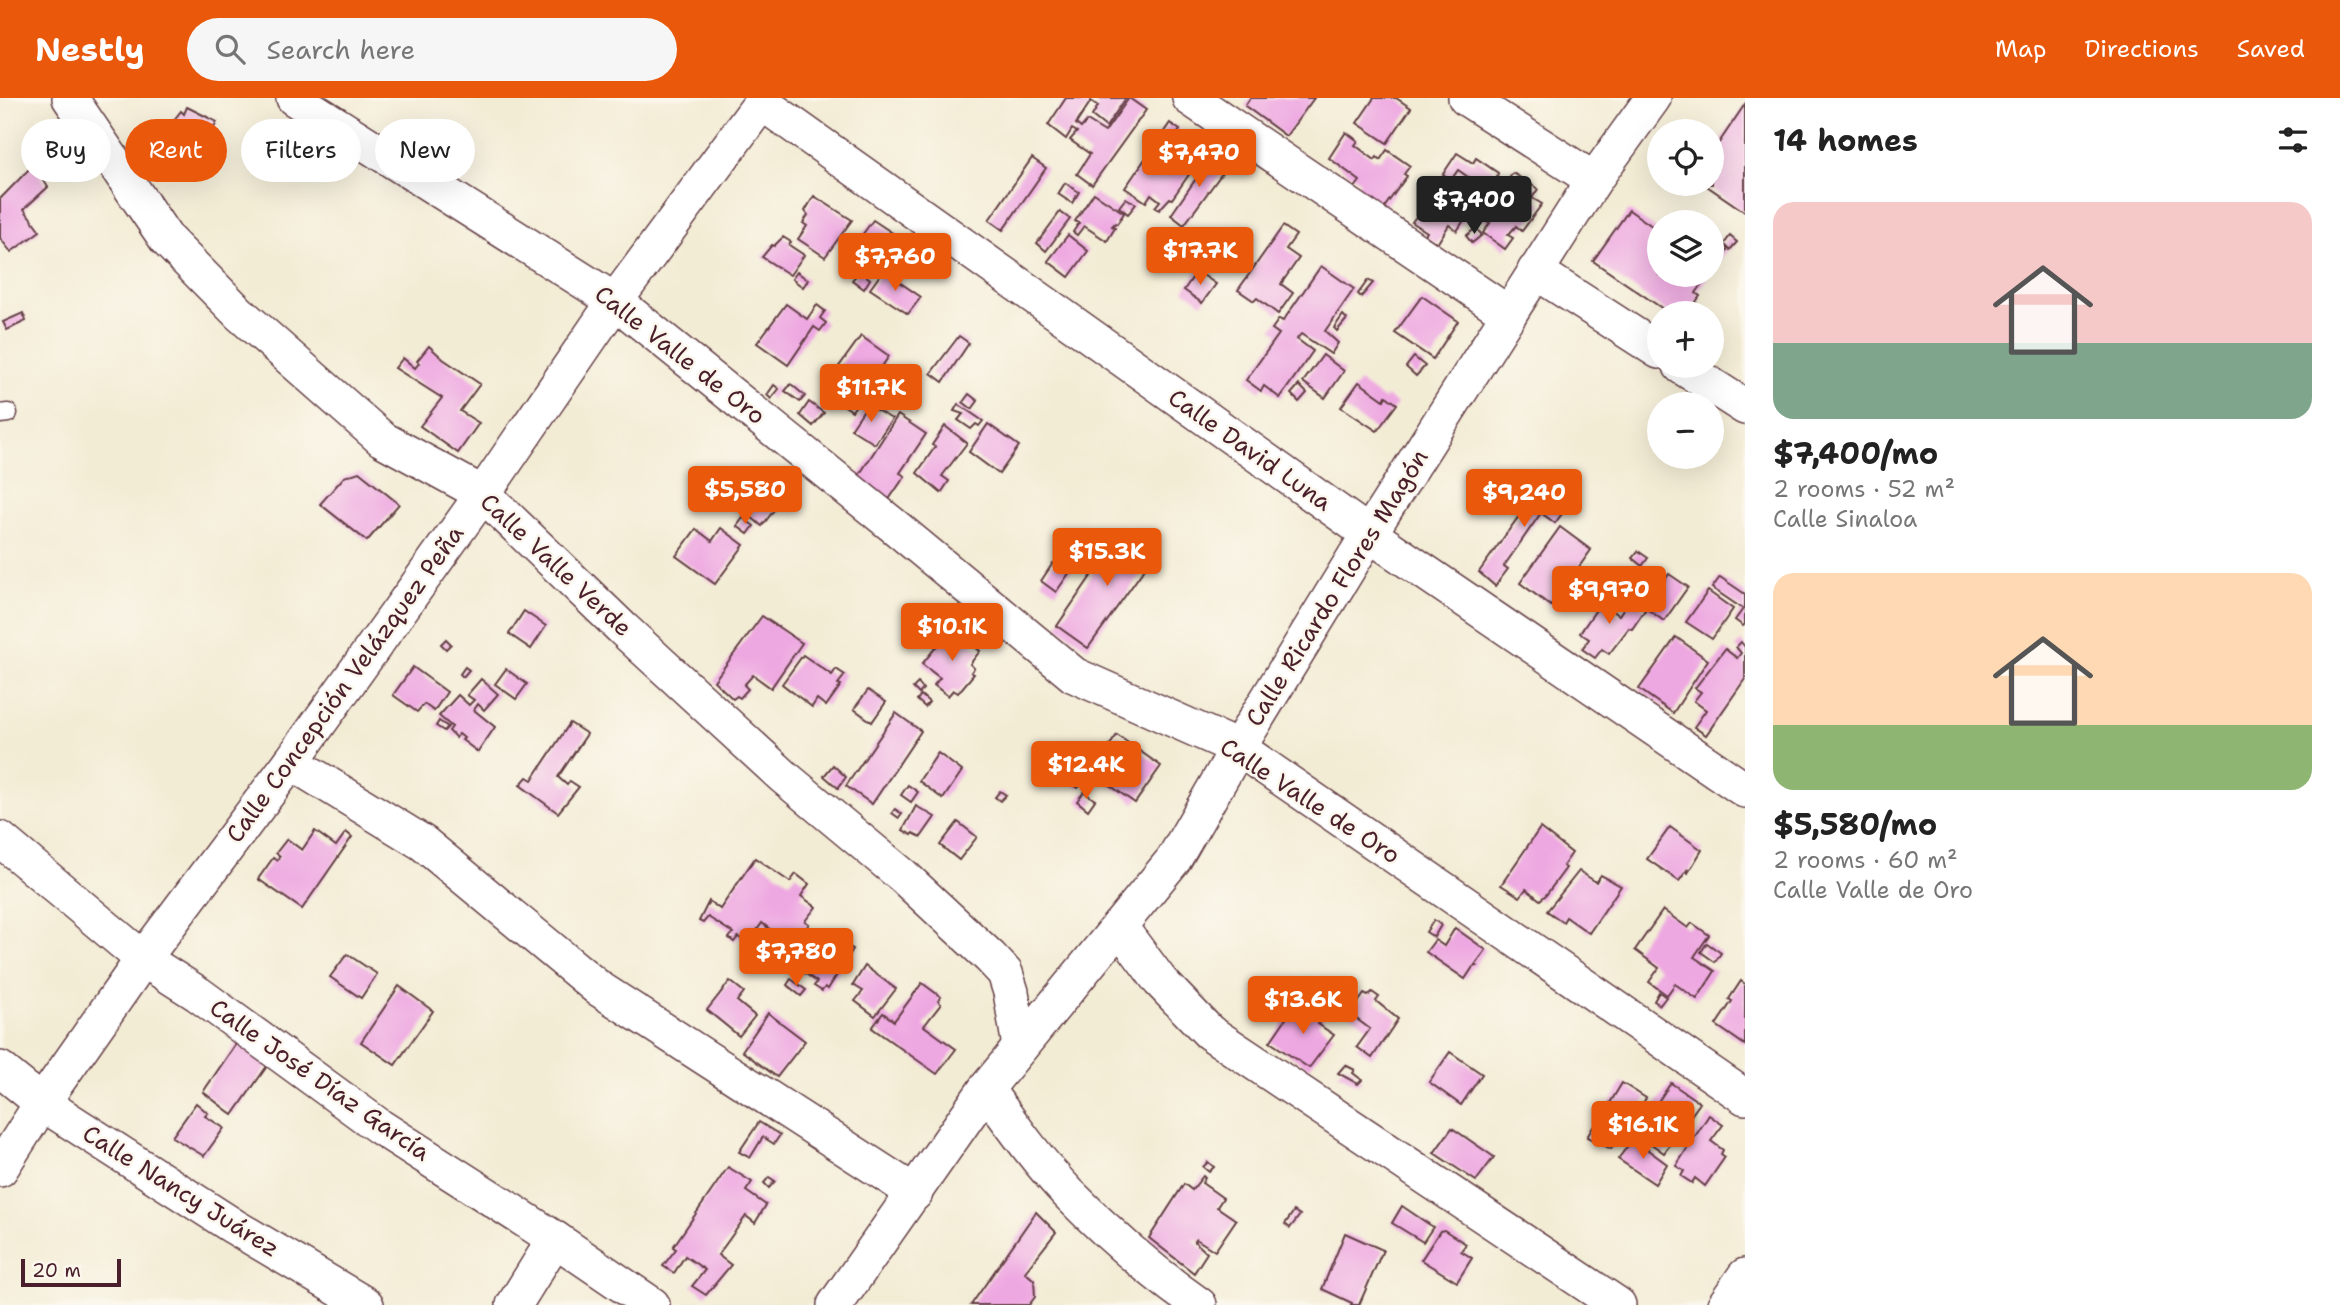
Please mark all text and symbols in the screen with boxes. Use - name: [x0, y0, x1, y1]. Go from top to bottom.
- search box: [187, 18, 677, 81]
- text: Nestly: [35, 27, 145, 72]
- icon: search: [211, 30, 249, 68]
- text: Search here: [267, 32, 415, 67]
- text: Map: [1995, 33, 2046, 65]
- text: Directions: [2084, 33, 2199, 65]
- text: Saved: [2237, 33, 2305, 65]
- chip: Buy: [21, 119, 111, 182]
- chip: Rent: [125, 119, 227, 182]
- chip: Filters: [241, 119, 361, 182]
- chip: New: [375, 119, 475, 182]
- map controls: [1647, 119, 1724, 469]
- button: locate: [1647, 119, 1724, 196]
- text: 14 homes: [1773, 120, 1918, 161]
- icon: filters: [2274, 121, 2312, 159]
- pin: $7,470: [1142, 130, 1256, 189]
- text: $7,470: [1158, 137, 1240, 167]
- pin: $7,400: [1417, 176, 1531, 236]
- text: $7,400: [1433, 184, 1515, 214]
- button: layers: [1647, 210, 1724, 287]
- pin: $17.7K: [1143, 228, 1257, 287]
- pin: $7,760: [838, 234, 952, 293]
- text: $17.7K: [1162, 235, 1238, 265]
- text: $7,760: [854, 241, 936, 271]
- icon: home: [1980, 247, 2106, 373]
- street label: Calle Valle de Oro: [588, 278, 772, 432]
- button: +: [1647, 301, 1724, 378]
- pin: $11.7K: [814, 364, 928, 424]
- text: $11.7K: [836, 372, 906, 402]
- street label: Calle David Luna: [1162, 382, 1338, 518]
- button: −: [1647, 392, 1724, 469]
- text: $7,400/mo: [1773, 433, 1938, 474]
- street label: Calle Ricardo Flores Magón: [1238, 443, 1436, 733]
- pin: $5,580: [688, 466, 802, 526]
- pin: $9,240: [1467, 470, 1581, 529]
- text: $5,580: [704, 474, 786, 504]
- text: 2 rooms · 52 m²: [1773, 474, 1955, 504]
- text: $9,240: [1482, 477, 1566, 507]
- street label: Calle Valle Verde: [473, 486, 639, 644]
- text: Calle Sinaloa: [1773, 504, 1917, 534]
- street label: Calle Concepción Velázquez Peña: [219, 519, 471, 849]
- pin: $15.3K: [1050, 528, 1164, 588]
- text: $15.3K: [1069, 536, 1145, 566]
- pin: $9,970: [1552, 566, 1666, 626]
- text: $9,970: [1568, 574, 1650, 604]
- pin: $10.1K: [895, 603, 1009, 663]
- text: $10.1K: [917, 611, 987, 641]
- icon: home: [1980, 618, 2106, 744]
- street label: Calle Valle de Oro: [1214, 731, 1406, 871]
- pin: $12.4K: [1029, 742, 1143, 801]
- text: $12.4K: [1047, 749, 1125, 779]
- text: $5,580/mo: [1773, 804, 1937, 845]
- text: 2 rooms · 60 m²: [1773, 845, 1958, 875]
- text: Calle Valle de Oro: [1773, 875, 1973, 905]
- pin: $7,780: [739, 928, 853, 988]
- text: $7,780: [755, 936, 837, 966]
- pin: $13.6K: [1246, 976, 1360, 1036]
- text: $13.6K: [1264, 984, 1342, 1014]
- street label: Calle José Díaz García: [203, 992, 437, 1168]
- pin: $16.1K: [1586, 1102, 1700, 1161]
- text: $16.1K: [1607, 1109, 1679, 1139]
- street label: Calle Nancy Juárez: [77, 1117, 285, 1265]
- scale bar: [21, 1256, 121, 1288]
- text: 20 m: [32, 1258, 81, 1283]

